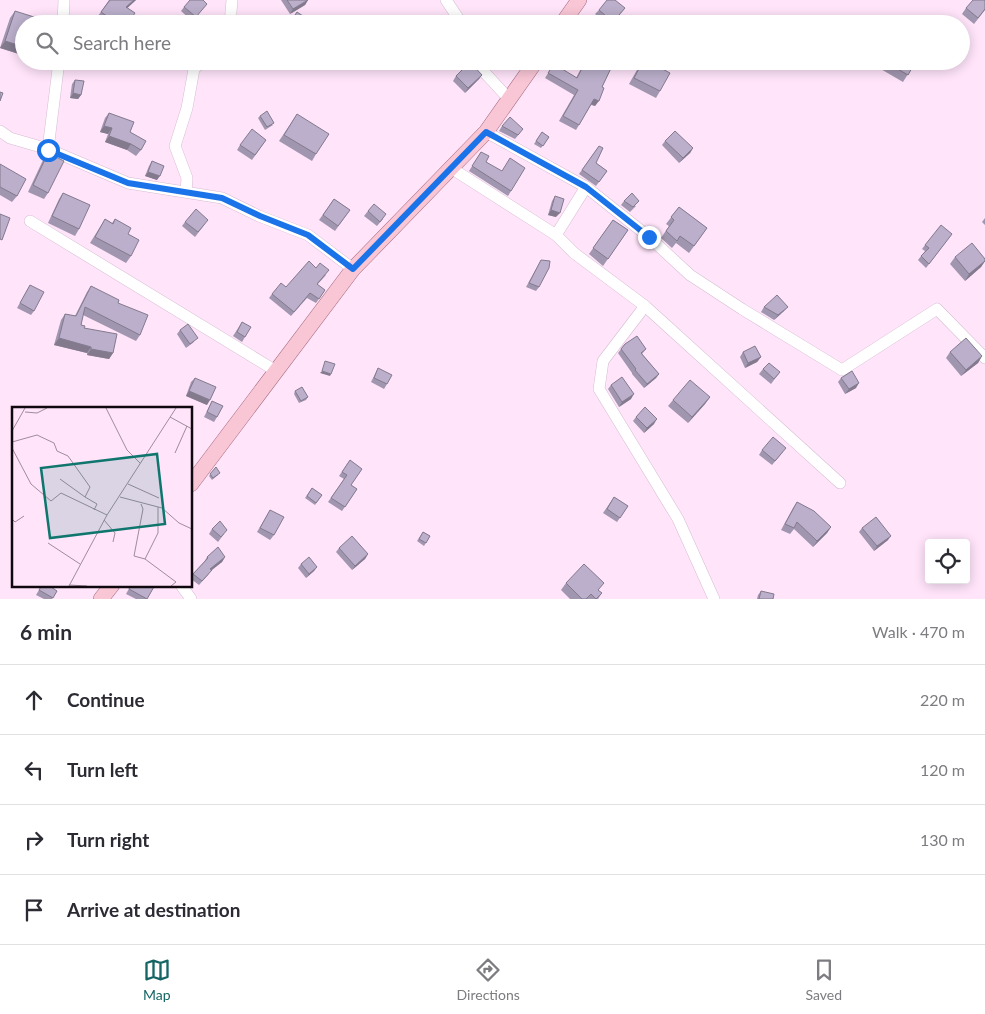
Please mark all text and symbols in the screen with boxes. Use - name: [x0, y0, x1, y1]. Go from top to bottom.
- search box: [15, 15, 970, 70]
- icon: search: [33, 29, 61, 57]
- text: Search here: [73, 31, 171, 54]
- route start: [37, 139, 60, 162]
- route end: [638, 226, 661, 249]
- inset map: [12, 407, 192, 586]
- map controls: [925, 539, 970, 584]
- button: locate: [925, 539, 970, 584]
- text: 6 min: [20, 619, 72, 644]
- text: Walk · 470 m: [872, 622, 965, 641]
- icon: ahead: [20, 686, 48, 714]
- text: Continue: [67, 688, 145, 711]
- text: 220 m: [920, 690, 965, 709]
- icon: left: [20, 756, 48, 784]
- text: Turn left: [67, 758, 138, 781]
- text: 120 m: [920, 760, 965, 779]
- icon: right: [20, 826, 48, 854]
- text: Turn right: [67, 828, 149, 851]
- text: 130 m: [920, 830, 965, 849]
- icon: arrive: [20, 896, 48, 924]
- text: Arrive at destination: [67, 898, 240, 921]
- tab: Map: [143, 956, 171, 1003]
- tab: Directions: [457, 956, 520, 1003]
- tab: Saved: [806, 956, 842, 1003]

